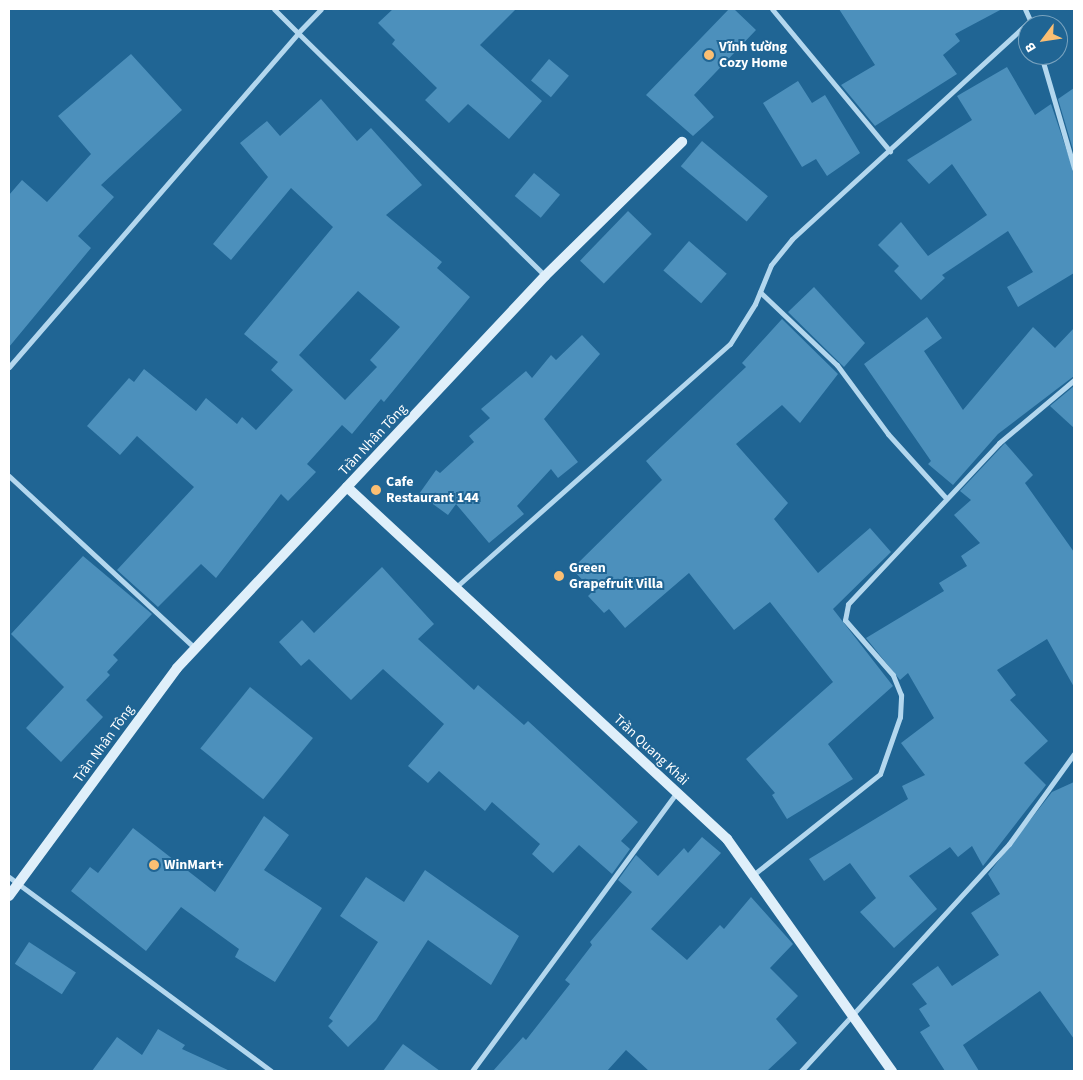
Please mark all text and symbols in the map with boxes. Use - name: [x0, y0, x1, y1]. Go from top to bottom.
- north arrow: [1018, 15, 1068, 65]
- text: B: [1020, 38, 1042, 56]
- place label: Vĩnh tường Cozy Home: [719, 39, 788, 72]
- marker: Vĩnh tường Cozy Home: [703, 49, 715, 61]
- street label: Trần Nhân Tông: [335, 401, 411, 479]
- place label: Cafe Restaurant 144: [386, 474, 479, 507]
- marker: Cafe Restaurant 144: [370, 484, 382, 496]
- place label: Green Grapefruit Villa: [569, 560, 663, 592]
- marker: Green Grapefruit Villa: [553, 570, 565, 582]
- street label: Trần Nhân Tông: [70, 702, 138, 786]
- street label: Trần Quang Khải: [610, 711, 692, 789]
- place label: WinMart+: [164, 857, 224, 873]
- marker: WinMart+: [148, 859, 160, 871]

